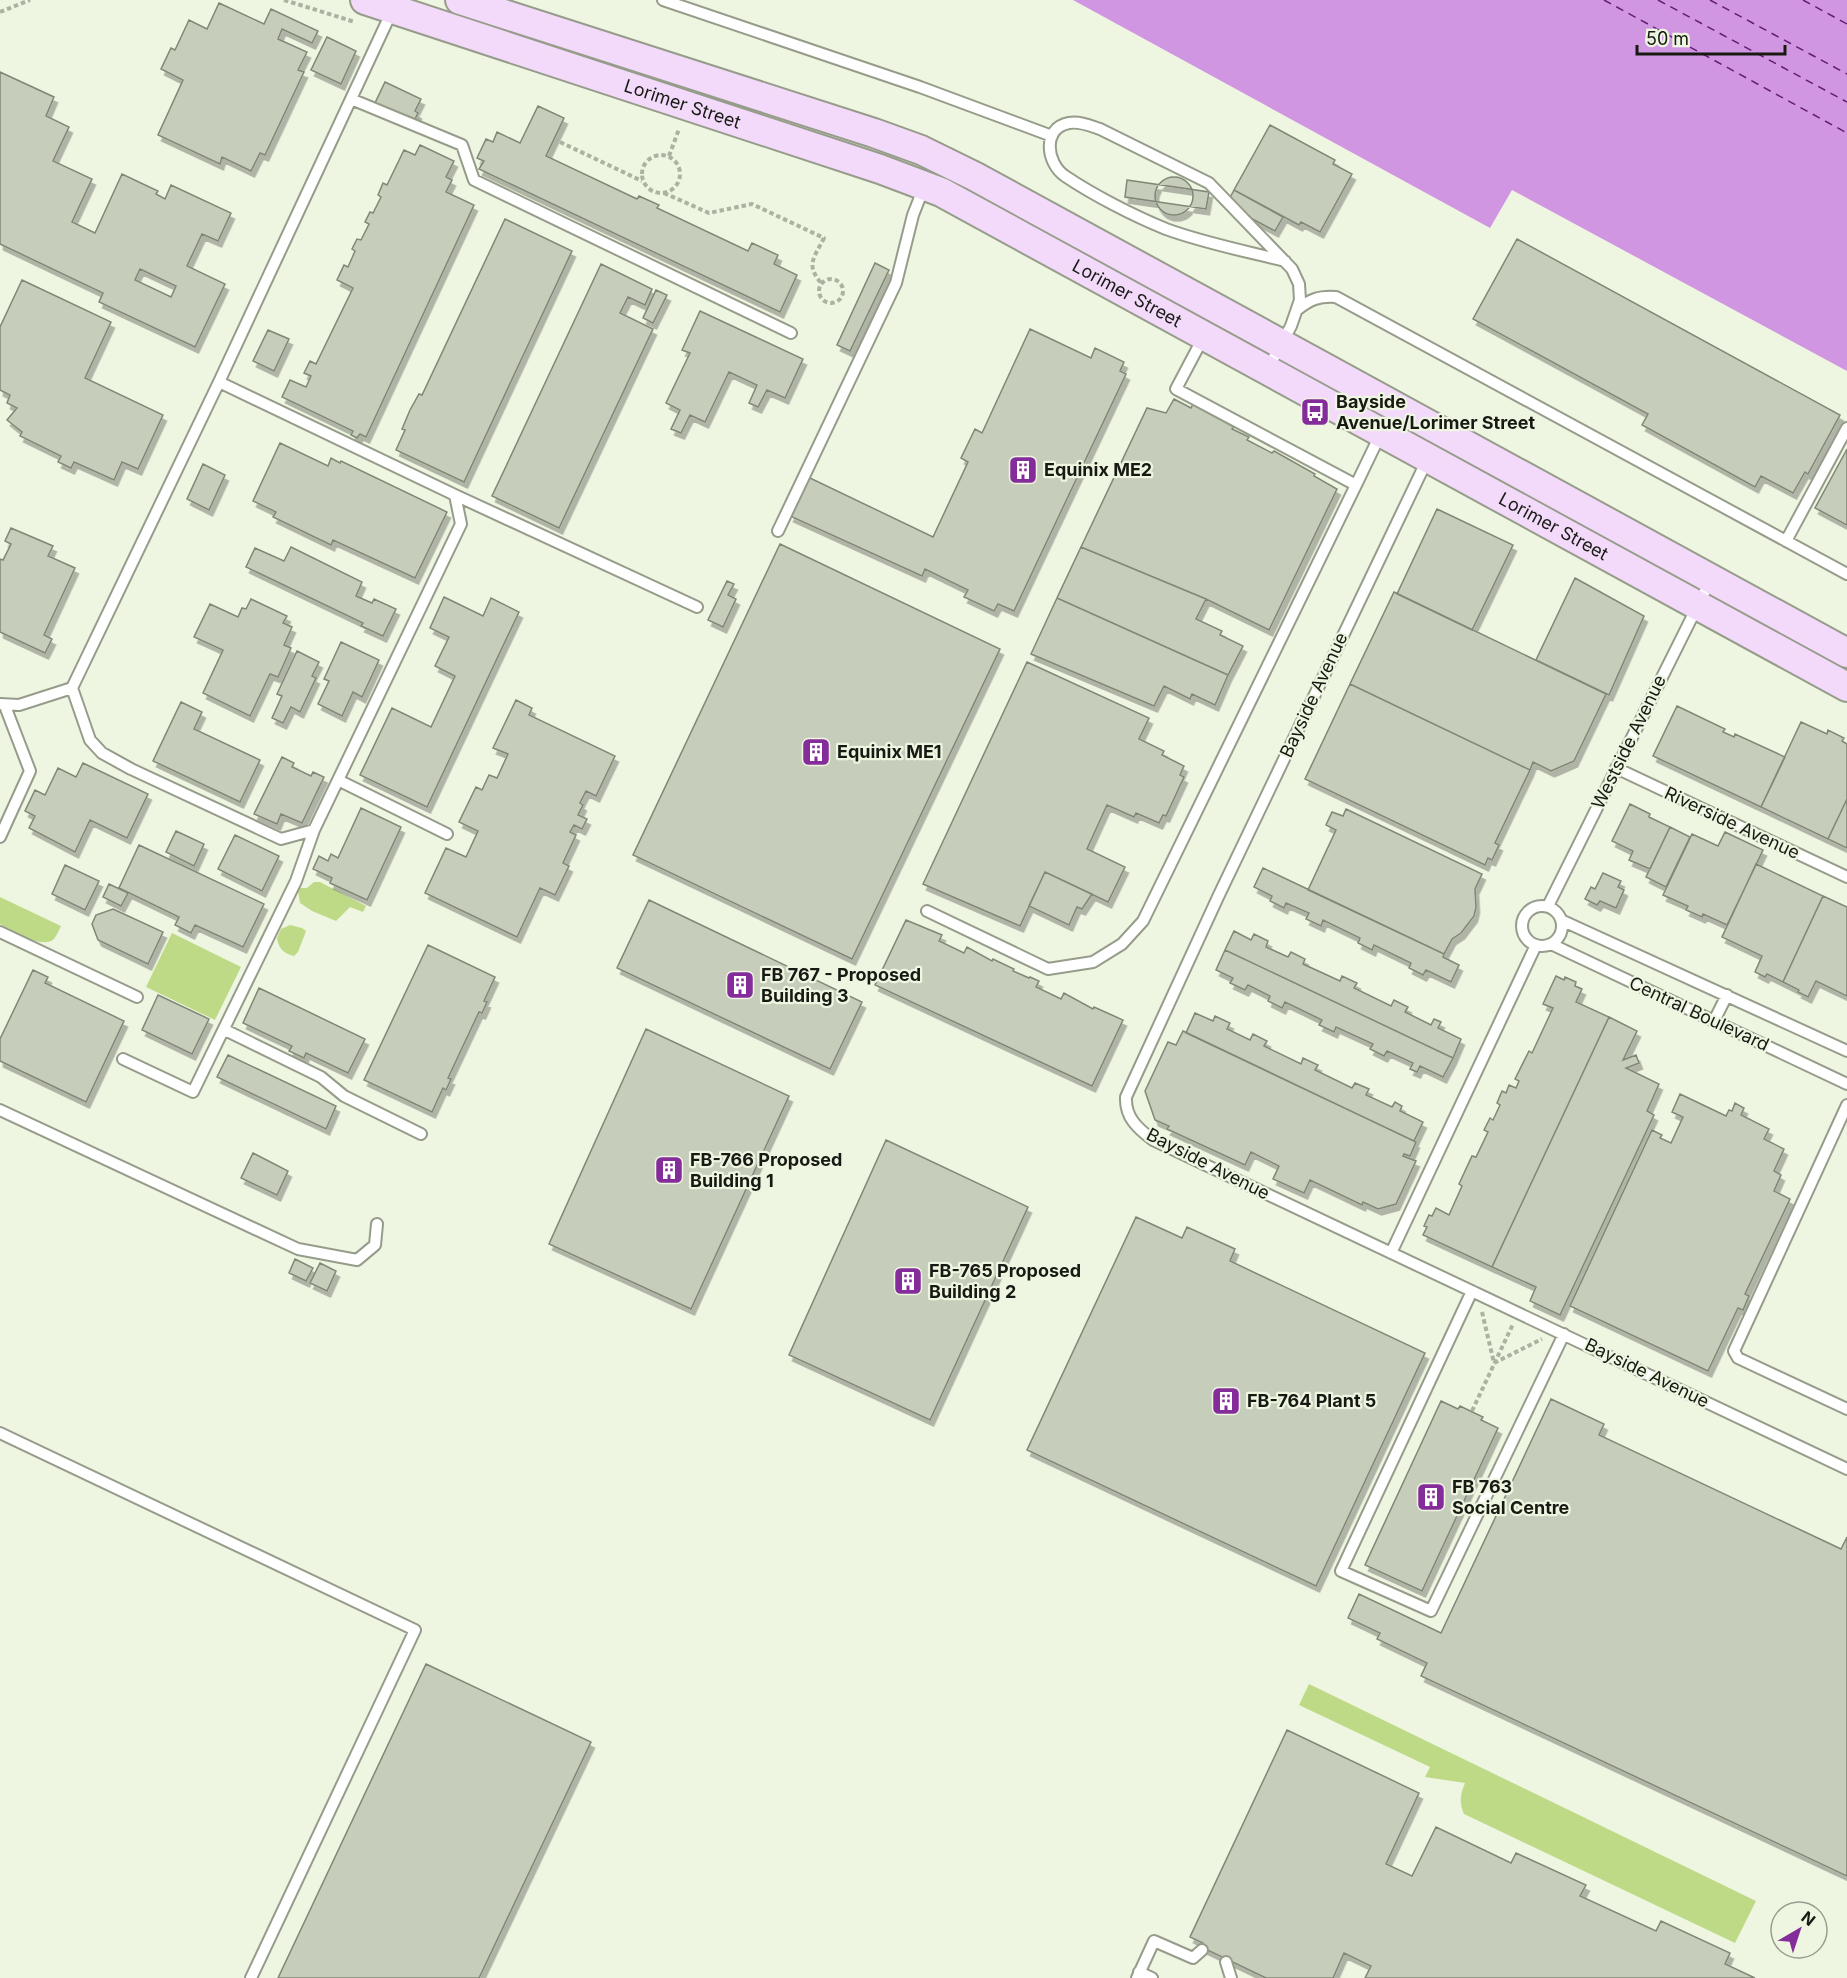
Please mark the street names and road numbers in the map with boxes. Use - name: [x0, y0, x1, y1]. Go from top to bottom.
- street label: Lorimer Street: [622, 75, 744, 133]
- street label: Lorimer Street: [1069, 255, 1185, 331]
- street label: Lorimer Street: [1495, 488, 1612, 564]
- street label: Bayside Avenue: [1275, 629, 1352, 761]
- street label: Westside Avenue: [1587, 671, 1670, 812]
- street label: Riverside Avenue: [1661, 782, 1803, 863]
- street label: Central Boulevard: [1626, 972, 1772, 1055]
- street label: Bayside Avenue: [1143, 1123, 1273, 1204]
- street label: Bayside Avenue: [1582, 1333, 1713, 1412]

